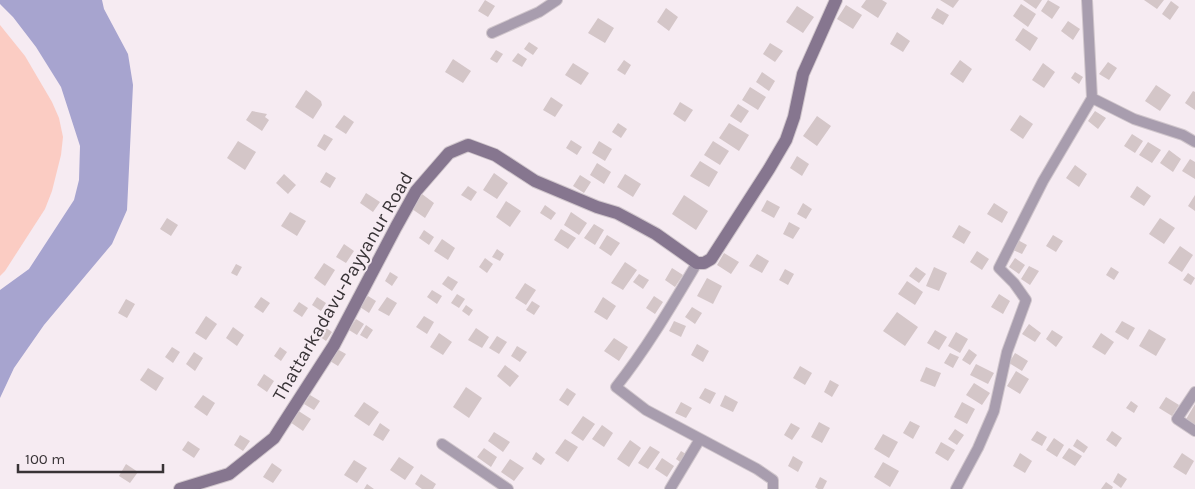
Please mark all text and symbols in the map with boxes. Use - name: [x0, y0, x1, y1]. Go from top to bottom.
- street label: Thattarkadavu-Payyanur Road: [268, 168, 418, 405]
- scale bar: [18, 442, 162, 474]
- text: 100 m: [25, 450, 65, 468]

